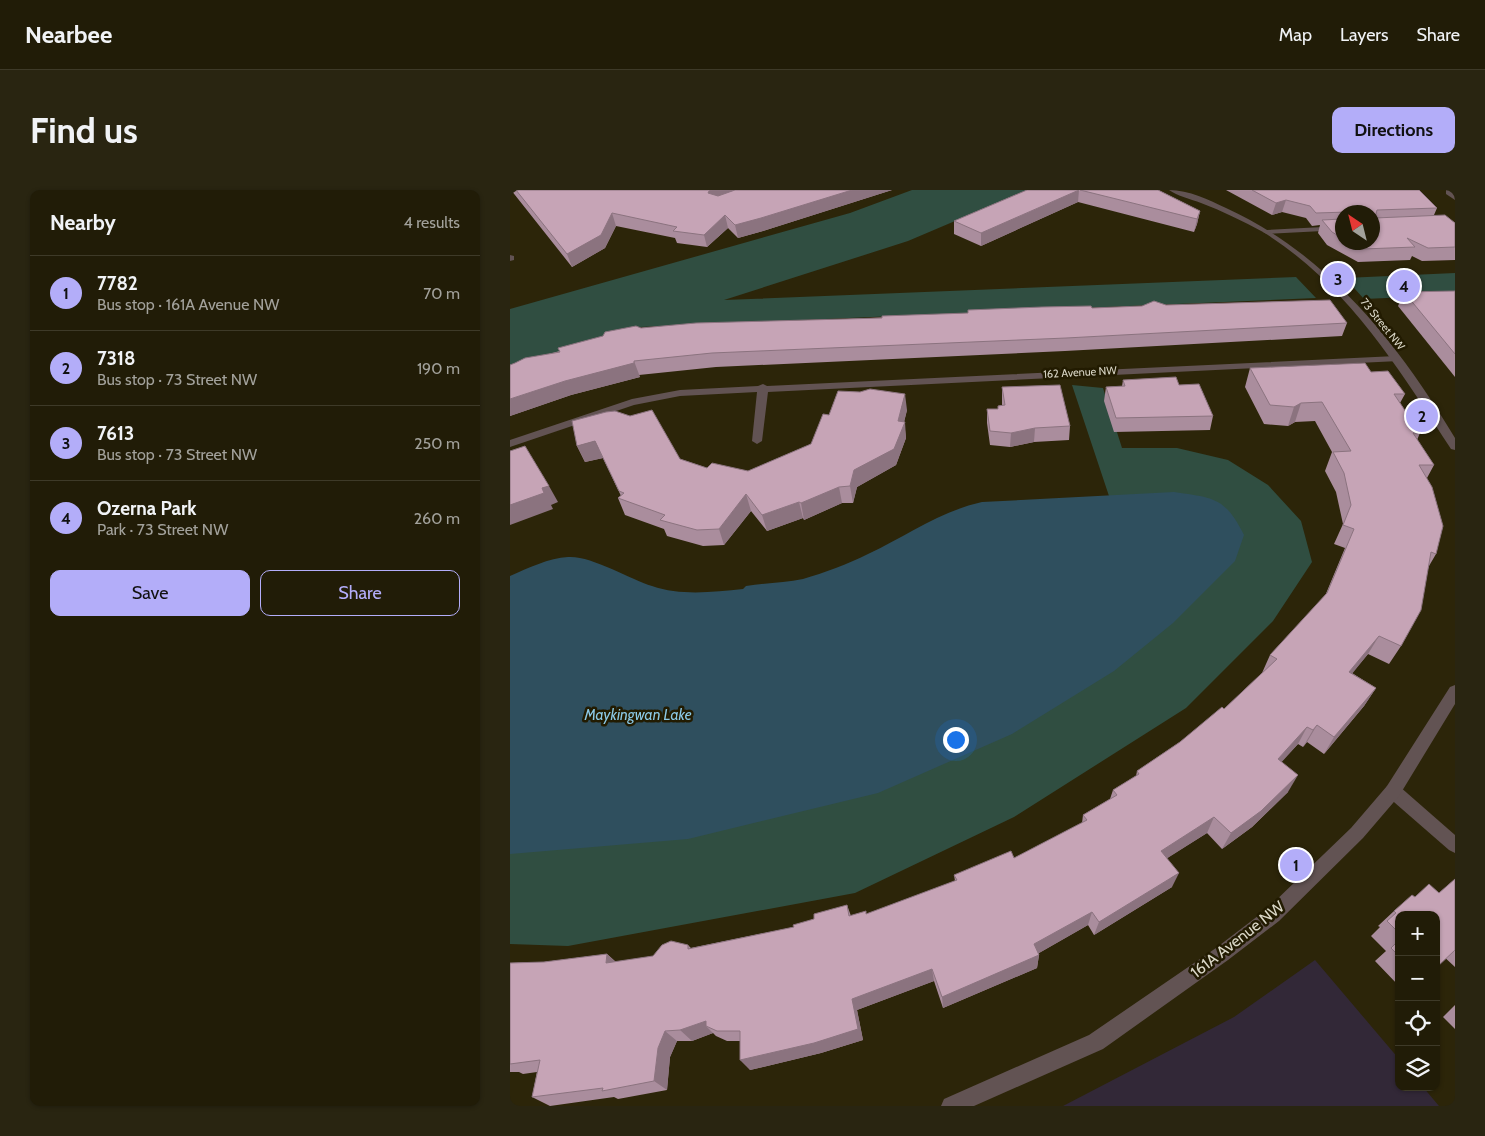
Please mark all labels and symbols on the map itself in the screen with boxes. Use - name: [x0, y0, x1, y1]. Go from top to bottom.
- north arrow: [1335, 205, 1380, 250]
- pin: 3: [1322, 260, 1354, 298]
- pin: 4: [1388, 267, 1420, 305]
- street label: 73 Street NW: [1358, 295, 1409, 353]
- street label: 162 Avenue NW: [1043, 363, 1118, 381]
- pin: 2: [1406, 397, 1438, 435]
- water label: Maykingwan Lake: [583, 706, 692, 724]
- your location: [943, 727, 969, 753]
- pin: 1: [1280, 846, 1312, 884]
- street label: 161A Avenue NW: [1187, 896, 1289, 982]

